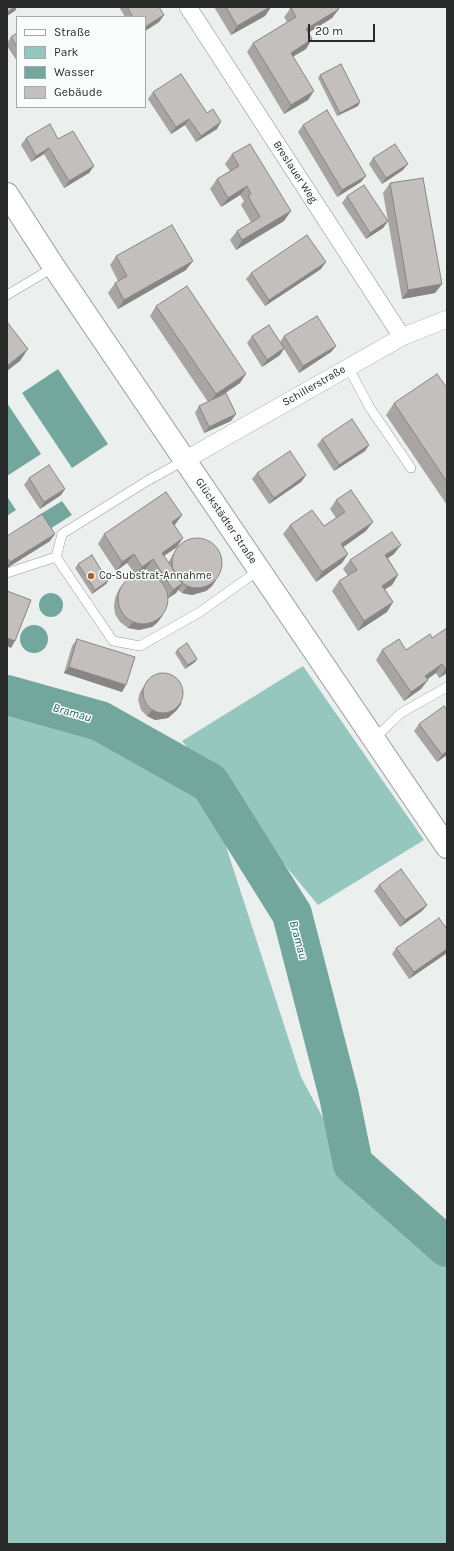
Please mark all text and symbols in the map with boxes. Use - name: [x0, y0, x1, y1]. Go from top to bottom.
- legend: [16, 16, 146, 108]
- scale bar: [310, 16, 377, 42]
- text: 20 m: [315, 24, 343, 38]
- text: Straße: [54, 25, 90, 39]
- text: Park: [54, 45, 78, 59]
- text: Wasser: [54, 65, 94, 79]
- text: Gebäude: [54, 85, 102, 99]
- street label: Breslauer Weg: [270, 138, 320, 206]
- street label: Schillerstraße: [280, 363, 348, 409]
- street label: Glückstädter Straße: [192, 476, 260, 566]
- place label: Co-Substrat-Annahme: [99, 569, 212, 583]
- marker: Co-Substrat-Annahme: [86, 571, 96, 581]
- water label: Bramau: [51, 701, 93, 725]
- water label: Bramau: [286, 919, 310, 961]

